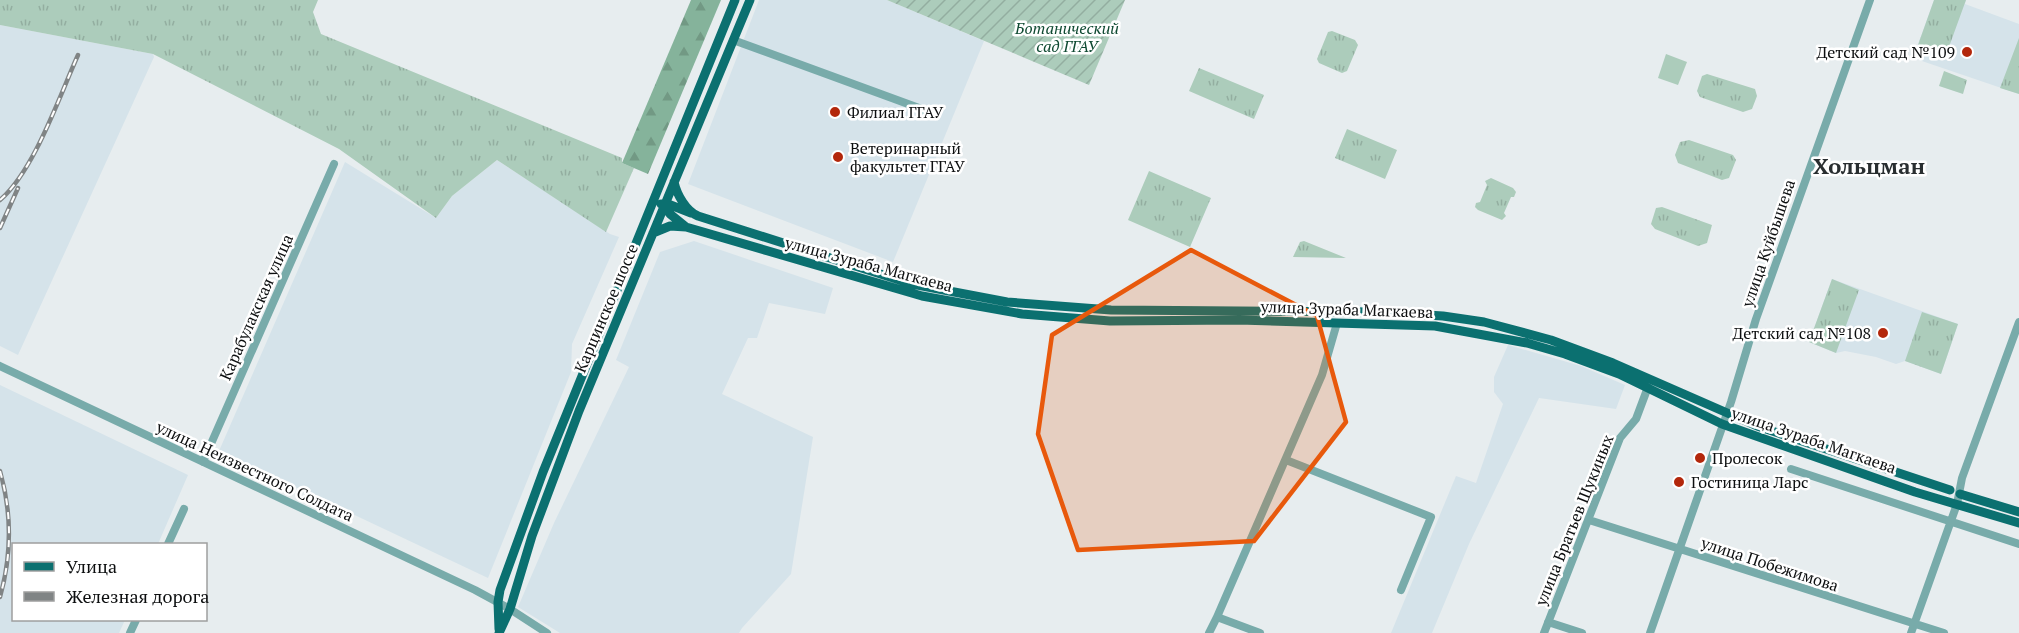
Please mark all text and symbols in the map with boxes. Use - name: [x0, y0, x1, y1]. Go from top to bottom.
- park label: Ботанический сад ГГАУ: [1014, 17, 1119, 57]
- place label: Детский сад №109: [1817, 41, 1955, 63]
- marker: Детский сад №109: [1960, 45, 1974, 59]
- place label: Филиал ГГАУ: [847, 101, 944, 123]
- marker: Филиал ГГАУ: [828, 105, 842, 119]
- place label: Ветеринарный факультет ГГАУ: [850, 137, 965, 177]
- marker: Ветеринарный факультет ГГАУ: [831, 150, 845, 164]
- district label: Хольцман: [1813, 151, 1925, 180]
- street label: улица Куйбышева: [1736, 176, 1800, 311]
- street label: Карабулакская улица: [214, 231, 298, 383]
- street label: улица Зураба Магкаева: [782, 231, 955, 297]
- street label: Карцинское шоссе: [569, 240, 643, 376]
- street label: улица Зураба Магкаева: [1259, 295, 1434, 323]
- place label: Детский сад №108: [1733, 322, 1871, 344]
- marker: Детский сад №108: [1876, 326, 1890, 340]
- street label: улица Зураба Магкаева: [1728, 401, 1899, 479]
- street label: улица Неизвестного Солдата: [152, 415, 357, 526]
- street label: улица Братьев Щукиных: [1529, 430, 1619, 610]
- place label: Пролесок: [1712, 447, 1783, 469]
- marker: Пролесок: [1693, 451, 1707, 465]
- place label: Гостиница Ларс: [1691, 471, 1809, 493]
- marker: Гостиница Ларс: [1672, 475, 1686, 489]
- street label: улица Побежимова: [1698, 531, 1841, 597]
- legend: [12, 543, 207, 621]
- text: Улица: [66, 554, 117, 578]
- text: Железная дорога: [66, 584, 209, 608]

